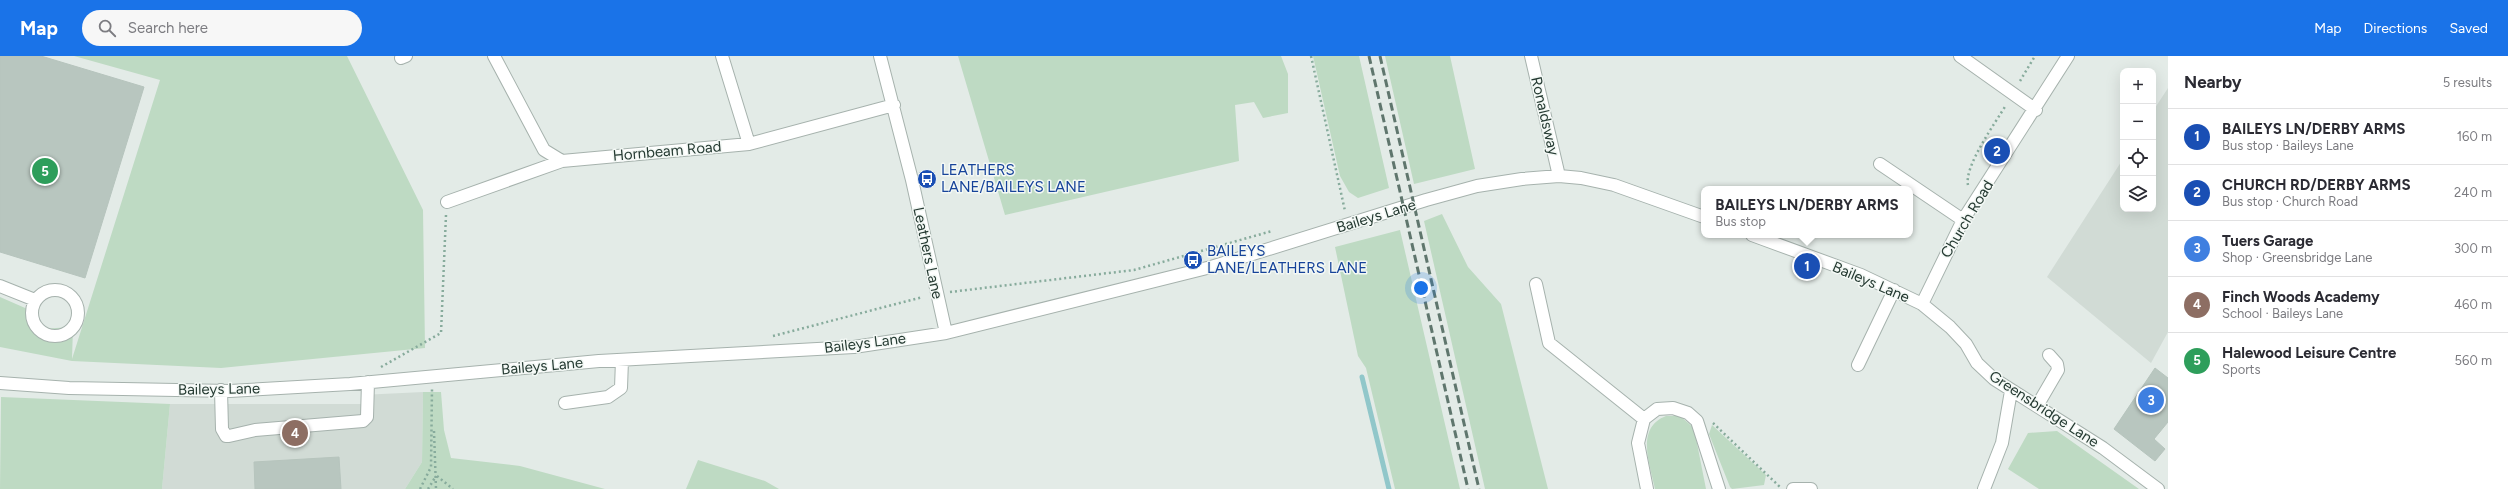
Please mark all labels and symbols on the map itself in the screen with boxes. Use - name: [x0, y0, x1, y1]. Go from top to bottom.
- street label: Ronaldsway: [1527, 75, 1563, 157]
- pin: 2: [1984, 136, 2010, 166]
- street label: Hornbeam Road: [612, 137, 722, 165]
- pin: 5: [32, 156, 58, 186]
- place label: LEATHERS LANE/BAILEYS LANE: [941, 161, 1086, 196]
- bus stop icon: LEATHERS LANE/BAILEYS LANE: [916, 168, 938, 190]
- street label: Church Road: [1937, 177, 1997, 261]
- street label: Baileys Lane: [1334, 195, 1418, 237]
- street label: Leathers Lane: [909, 205, 947, 301]
- place label: BAILEYS LANE/LEATHERS LANE: [1207, 242, 1367, 277]
- bus stop icon: BAILEYS LANE/LEATHERS LANE: [1182, 249, 1204, 271]
- pin: 1: [1794, 251, 1820, 281]
- street label: Baileys Lane: [1830, 258, 1912, 306]
- your location: [1411, 278, 1431, 298]
- street label: Baileys Lane: [823, 329, 907, 357]
- street label: Baileys Lane: [500, 353, 584, 379]
- street label: Greensbridge Lane: [1986, 367, 2102, 451]
- street label: Baileys Lane: [178, 379, 260, 399]
- pin: 3: [2138, 385, 2164, 415]
- pin: 4: [282, 418, 308, 448]

